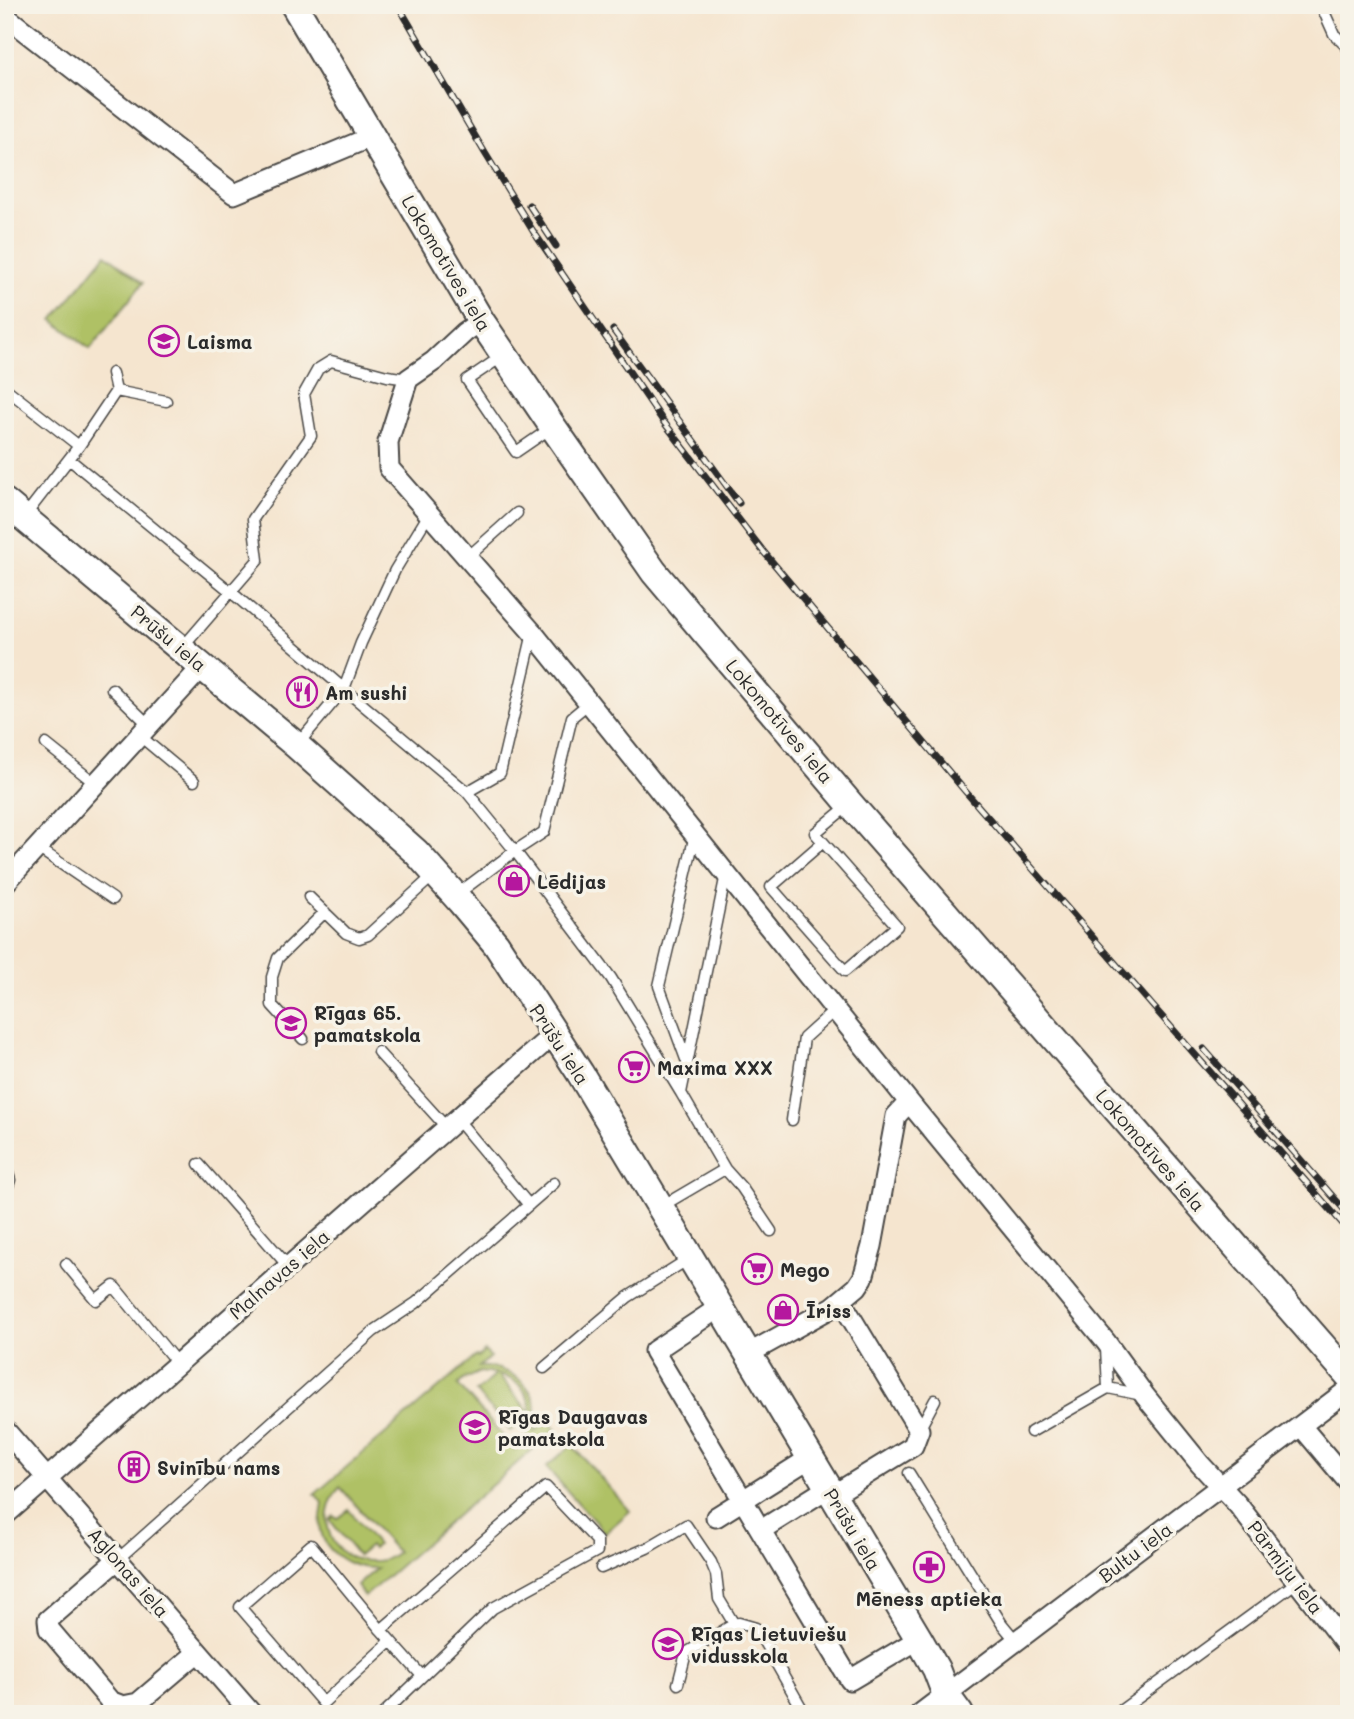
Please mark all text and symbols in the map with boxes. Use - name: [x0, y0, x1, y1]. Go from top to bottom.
- street label: Lokomotīves iela: [396, 190, 498, 336]
- school or university icon: Laisma: [147, 324, 181, 358]
- place label: Laisma: [187, 329, 252, 354]
- street label: Prūšu iela: [126, 599, 212, 677]
- street label: Lokomotīves iela: [721, 654, 839, 788]
- restaurant icon: Am sushi: [285, 675, 319, 709]
- place label: Am sushi: [325, 680, 408, 705]
- shop icon: Lēdijas: [497, 864, 531, 898]
- place label: Lēdijas: [537, 869, 606, 894]
- street label: Prūšu iela: [525, 999, 595, 1089]
- place label: Rīgas 65. pamatskola: [314, 1000, 421, 1047]
- school or university icon: Rīgas 65. pamatskola: [274, 1006, 308, 1040]
- supermarket icon: Maxima XXX: [617, 1050, 651, 1084]
- place label: Maxima XXX: [657, 1055, 773, 1080]
- street label: Lokomotīves iela: [1091, 1083, 1211, 1217]
- street label: Malnavas iela: [223, 1223, 335, 1325]
- supermarket icon: Mego: [740, 1252, 774, 1286]
- place label: Mego: [780, 1257, 830, 1282]
- shop icon: Īriss: [766, 1293, 800, 1327]
- place label: Īriss: [806, 1298, 851, 1323]
- place label: Rīgas Daugavas pamatskola: [498, 1404, 648, 1451]
- school or university icon: Rīgas Daugavas pamatskola: [458, 1410, 492, 1444]
- building icon: Svinību nams: [117, 1450, 151, 1484]
- place label: Svinību nams: [157, 1455, 280, 1480]
- street label: Prūšu iela: [819, 1483, 887, 1575]
- street label: Pārmiju iela: [1243, 1515, 1329, 1619]
- street label: Bultu iela: [1093, 1516, 1177, 1588]
- street label: Aglonas iela: [83, 1522, 175, 1622]
- pharmacy icon: Mēness aptieka: [912, 1550, 946, 1584]
- place label: Mēness aptieka: [856, 1586, 1002, 1611]
- place label: Rīgas Lietuviešu vidusskola: [691, 1621, 847, 1668]
- school or university icon: Rīgas Lietuviešu vidusskola: [651, 1627, 685, 1661]

